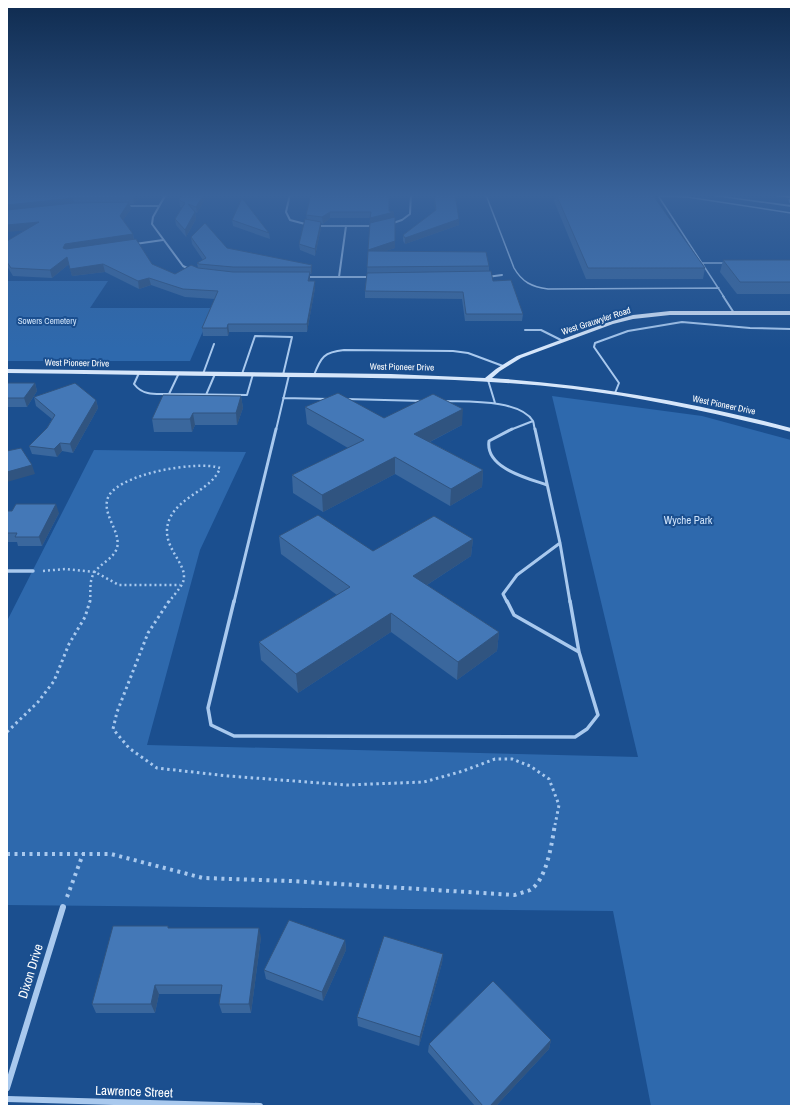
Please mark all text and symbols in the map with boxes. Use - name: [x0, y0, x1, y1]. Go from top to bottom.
- street label: West Grauwyler Road: [560, 304, 632, 338]
- park label: Sowers Cemetery: [18, 315, 77, 327]
- street label: West Pioneer Drive: [45, 356, 109, 370]
- street label: West Pioneer Drive: [370, 360, 434, 374]
- street label: West Pioneer Drive: [691, 392, 757, 418]
- park label: Wyche Park: [664, 513, 713, 527]
- street label: Dixon Drive: [14, 942, 47, 1001]
- street label: Lawrence Street: [95, 1082, 173, 1101]

